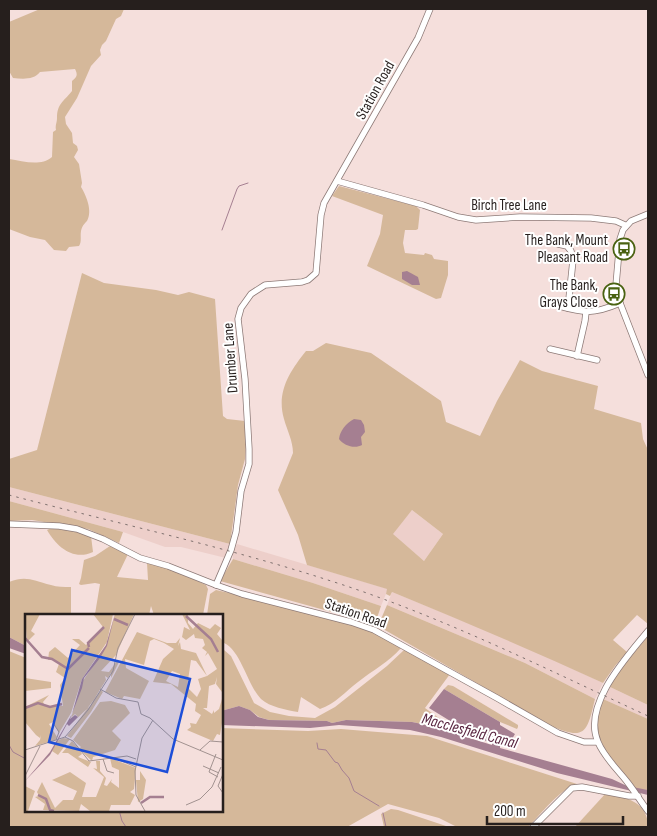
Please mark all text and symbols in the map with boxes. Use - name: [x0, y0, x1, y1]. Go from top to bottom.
- street label: Station Road: [352, 58, 399, 123]
- street label: Birch Tree Lane: [471, 196, 547, 215]
- place label: The Bank, Mount Pleasant Road: [525, 231, 608, 267]
- bus stop icon: The Bank, Mount Pleasant Road: [612, 237, 636, 261]
- place label: The Bank, Grays Close: [539, 276, 598, 312]
- bus stop icon: The Bank, Grays Close: [602, 282, 626, 306]
- street label: Drumber Lane: [219, 322, 242, 394]
- street label: Station Road: [322, 594, 389, 633]
- inset map: [25, 614, 222, 811]
- water label: Macclesfield Canal: [420, 710, 521, 754]
- scale bar: [487, 794, 623, 826]
- text: 200 m: [494, 802, 526, 821]

